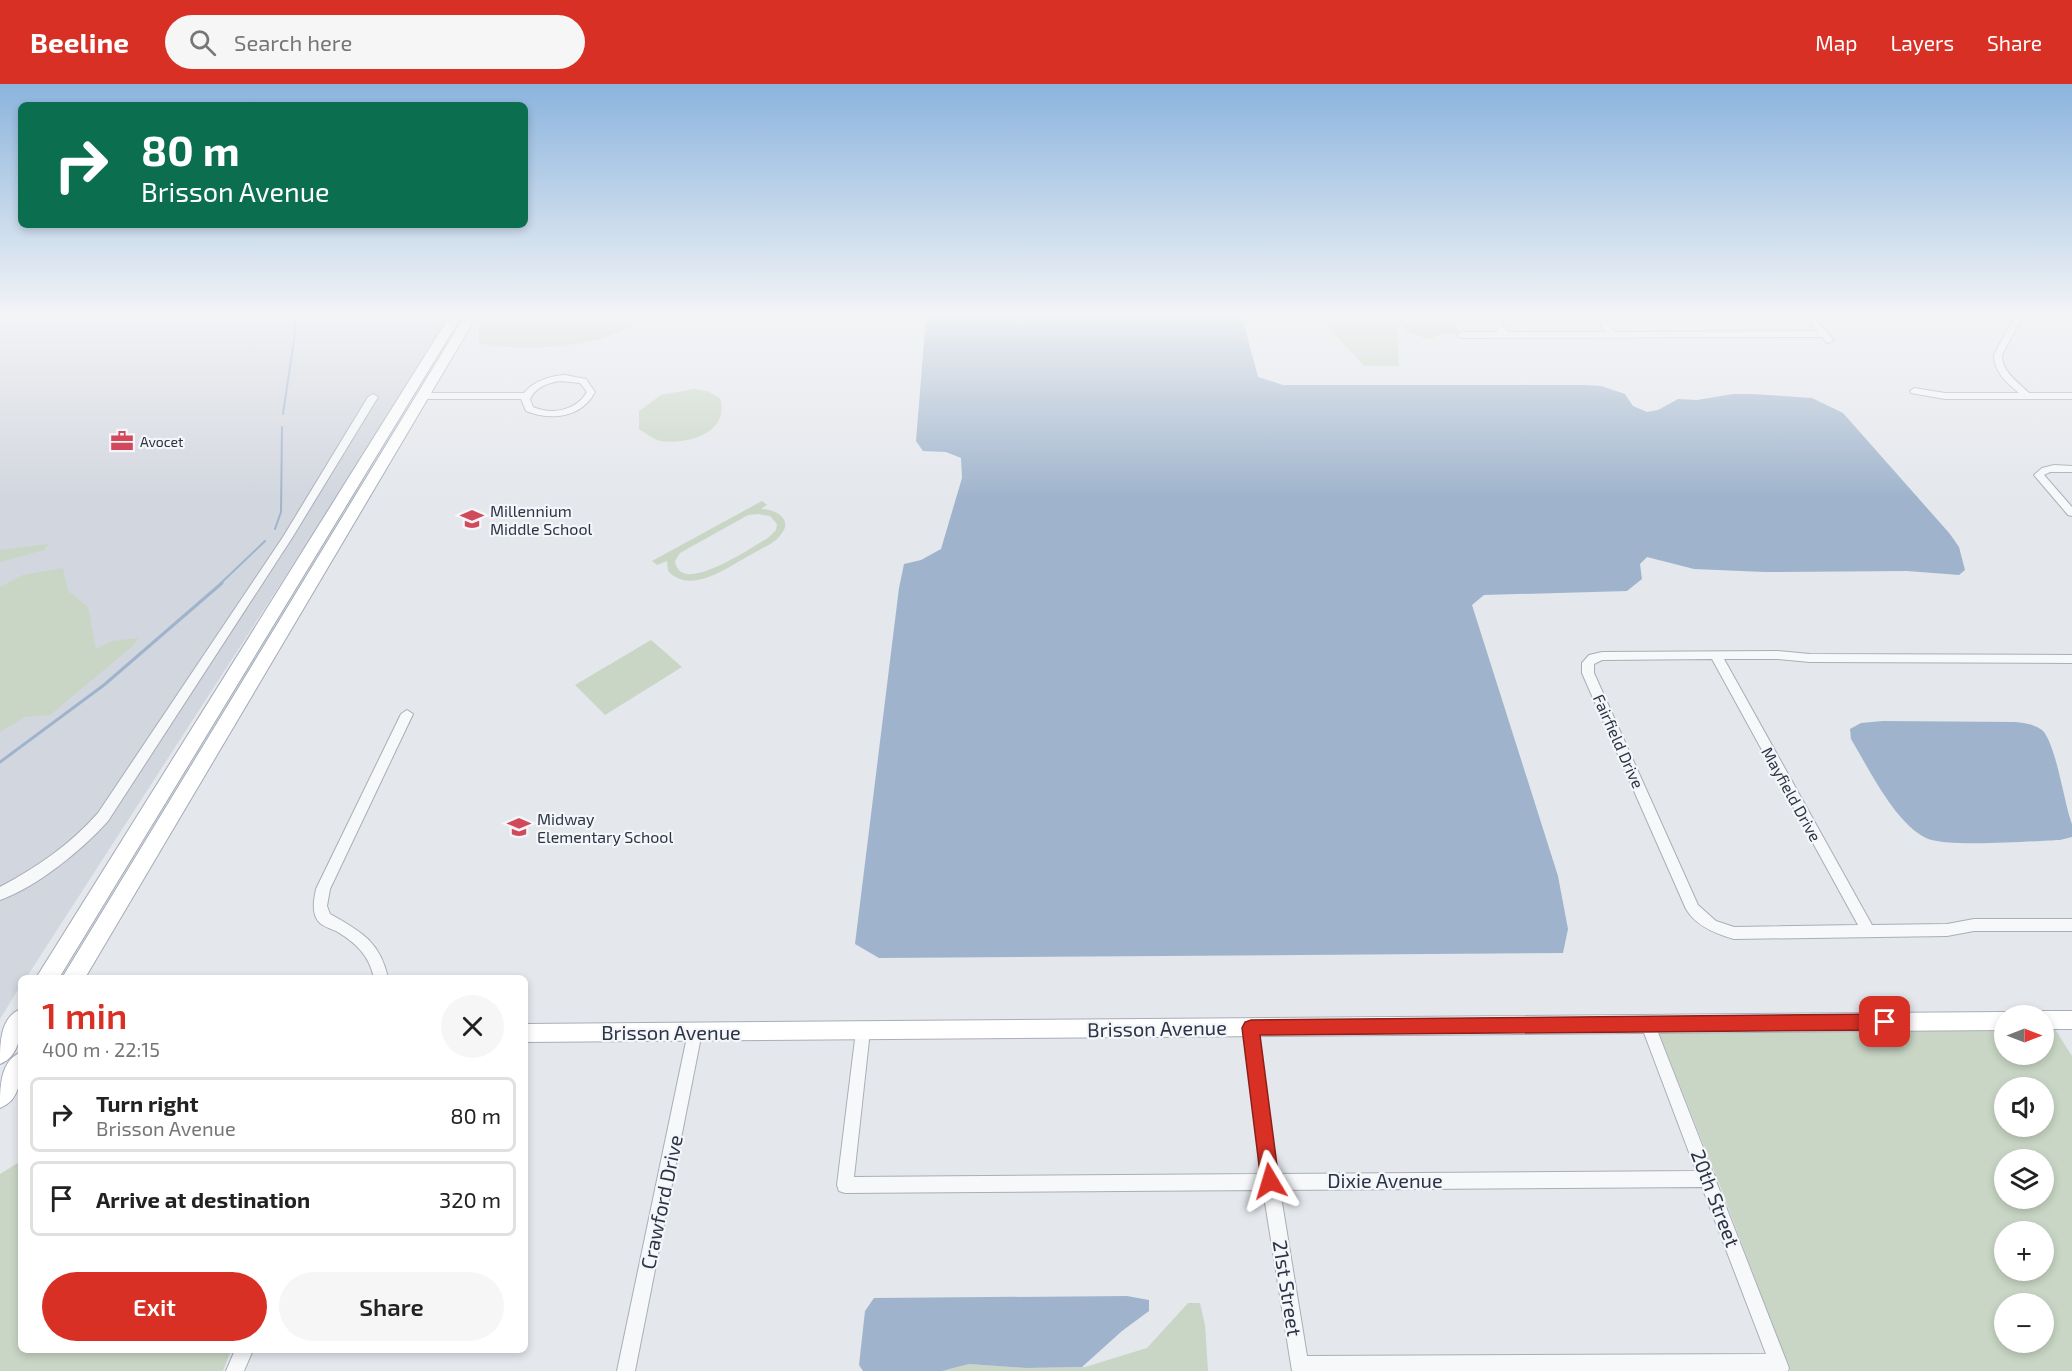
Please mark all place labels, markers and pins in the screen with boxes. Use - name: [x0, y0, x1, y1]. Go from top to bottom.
- office icon: Avocet: [109, 428, 135, 454]
- place label: Avocet: [140, 433, 183, 450]
- place label: Millennium Middle School: [490, 501, 593, 538]
- school or university icon: Millennium Middle School: [459, 506, 485, 532]
- place label: Midway Elementary School: [537, 809, 673, 846]
- school or university icon: Midway Elementary School: [506, 814, 532, 840]
- pin: [1859, 996, 1910, 1047]

